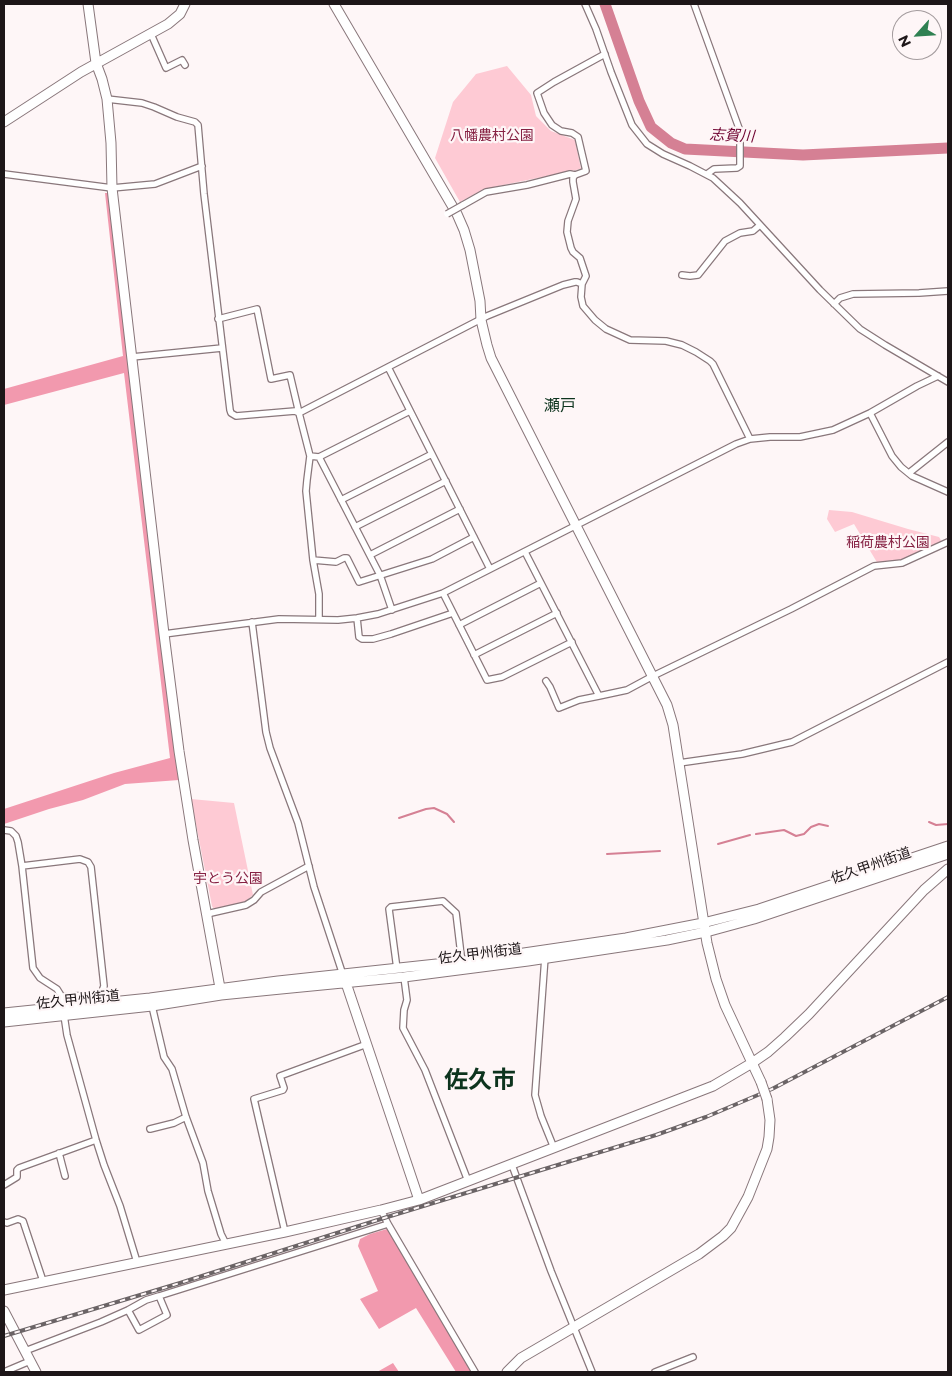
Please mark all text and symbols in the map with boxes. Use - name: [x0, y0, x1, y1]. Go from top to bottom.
- north arrow: [892, 10, 942, 60]
- text: N: [894, 32, 915, 50]
- water label: 志賀川: [709, 126, 755, 146]
- park label: 八幡農村公園: [450, 128, 534, 144]
- district label: 瀬戸: [544, 396, 576, 416]
- park label: 稲荷農村公園: [846, 535, 930, 551]
- street label: 佐久甲州街道: [829, 844, 913, 888]
- park label: 宇とう公園: [193, 871, 263, 887]
- street label: 佐久甲州街道: [437, 941, 523, 967]
- street label: 佐久甲州街道: [35, 987, 121, 1013]
- district label: 佐久市: [444, 1067, 516, 1095]

